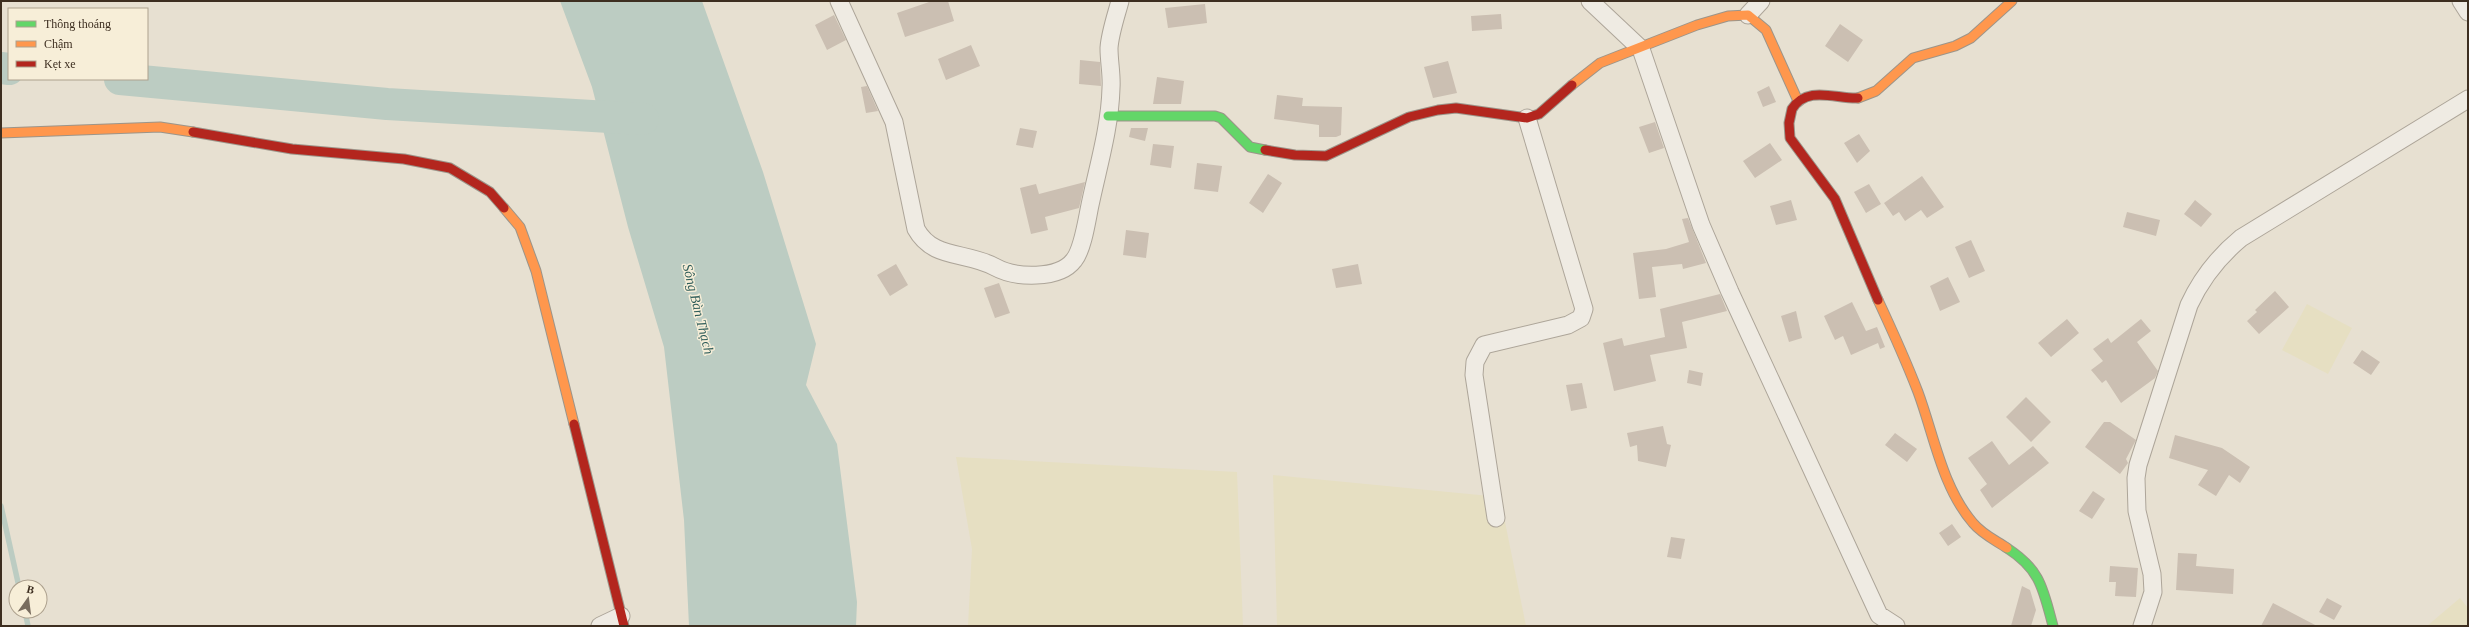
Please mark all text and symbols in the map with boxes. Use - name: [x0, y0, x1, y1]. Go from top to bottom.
- legend: [8, 8, 148, 80]
- text: Thông thoáng: [44, 17, 111, 31]
- text: Chậm: [44, 37, 73, 51]
- text: Kẹt xe: [44, 57, 76, 71]
- water label: Sông Bàn Thạch: [680, 262, 716, 356]
- north arrow: [8, 579, 48, 619]
- text: B: [25, 583, 36, 596]

